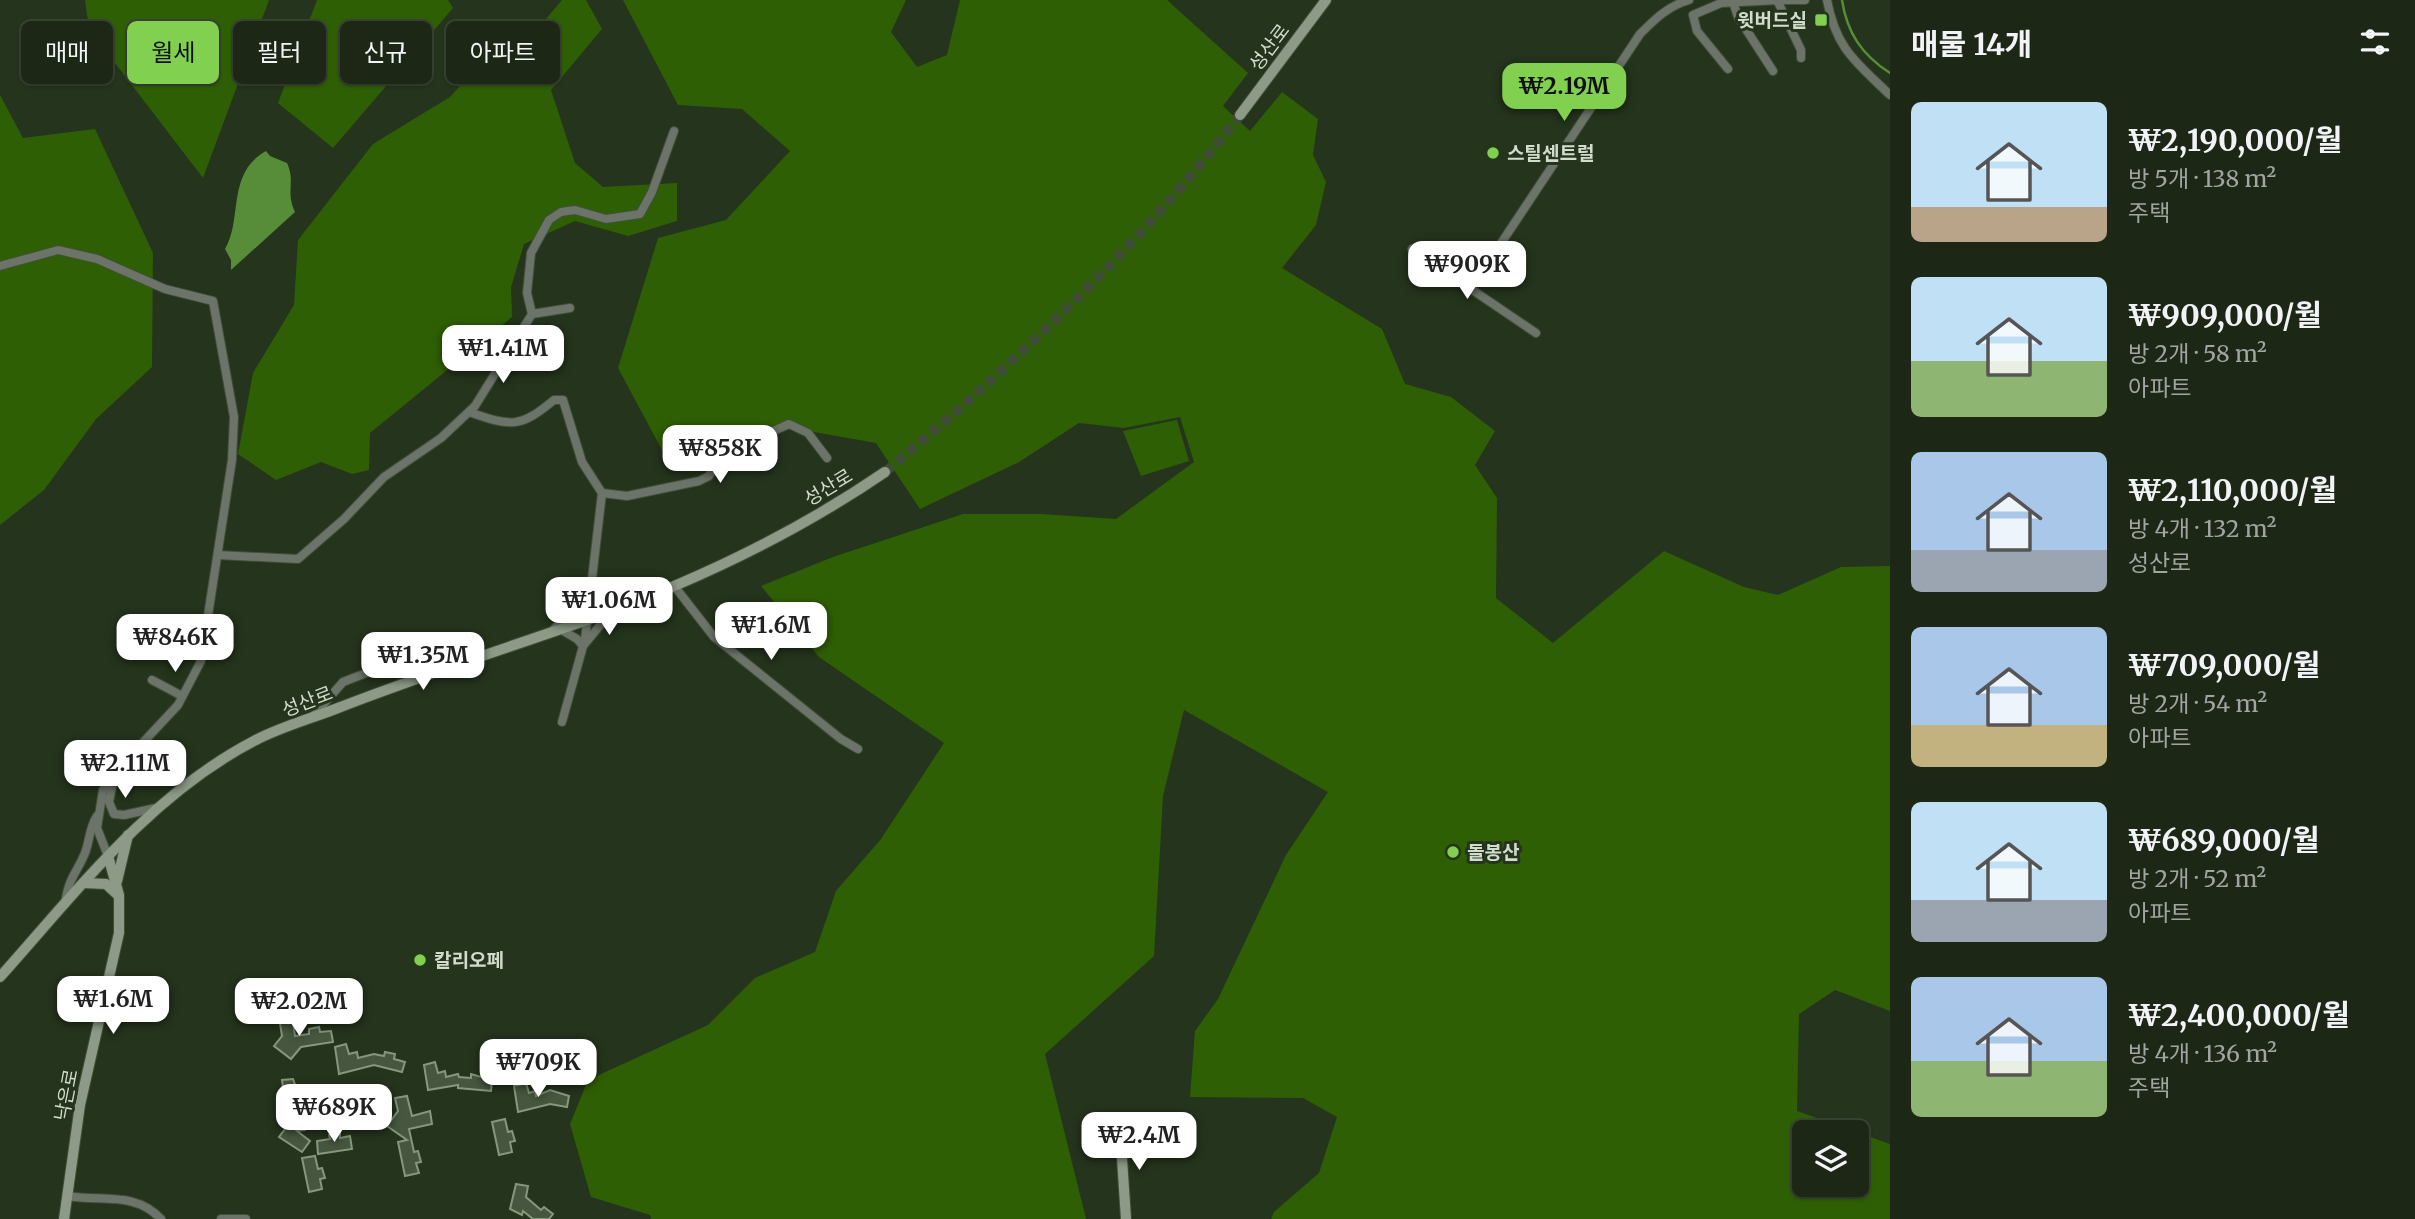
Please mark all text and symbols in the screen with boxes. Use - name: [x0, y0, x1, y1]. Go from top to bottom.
- place label: 윗버드실: [1737, 8, 1807, 32]
- marker: 윗버드실: [1813, 12, 1829, 28]
- street label: 성산로: [1244, 19, 1294, 75]
- chip: 매매: [21, 21, 113, 84]
- chip: 월세: [127, 21, 219, 84]
- chip: 필터: [233, 21, 326, 84]
- chip: 신규: [340, 21, 432, 84]
- chip: 아파트: [446, 21, 560, 84]
- icon: filters: [2356, 23, 2394, 61]
- text: 매물 14개: [1911, 25, 2032, 63]
- pin: ₩2.19M: [1507, 64, 1621, 123]
- text: ₩2.19M: [1518, 71, 1610, 100]
- text: ₩2,190,000/월: [2128, 121, 2342, 159]
- icon: home: [1967, 130, 2051, 214]
- place label: 스틸센트럴: [1507, 141, 1594, 165]
- marker: 스틸센트럴: [1485, 145, 1501, 161]
- text: 방 5개 · 138 m²: [2128, 164, 2276, 193]
- text: 주택: [2128, 198, 2170, 227]
- pin: ₩909K: [1418, 242, 1516, 301]
- text: ₩909K: [1424, 249, 1510, 278]
- text: ₩909,000/월: [2128, 296, 2322, 334]
- icon: home: [1967, 305, 2051, 389]
- pin: ₩1.41M: [446, 326, 560, 385]
- text: ₩1.41M: [458, 333, 548, 362]
- text: 방 2개 · 58 m²: [2128, 339, 2267, 368]
- text: 아파트: [2128, 373, 2191, 402]
- pin: ₩858K: [671, 426, 769, 485]
- text: ₩858K: [679, 433, 761, 462]
- street label: 성산로: [799, 463, 857, 511]
- text: ₩2,110,000/월: [2128, 471, 2337, 509]
- icon: home: [1967, 480, 2051, 564]
- text: 방 4개 · 132 m²: [2128, 514, 2276, 543]
- text: 성산로: [2128, 548, 2191, 577]
- pin: ₩1.06M: [552, 578, 666, 637]
- text: ₩1.06M: [562, 585, 656, 614]
- pin: ₩1.6M: [722, 602, 820, 662]
- text: ₩1.6M: [731, 610, 811, 639]
- pin: ₩846K: [126, 614, 224, 674]
- text: ₩846K: [133, 622, 217, 651]
- pin: ₩1.35M: [366, 632, 480, 692]
- text: ₩1.35M: [377, 640, 469, 669]
- text: ₩709,000/월: [2128, 646, 2320, 684]
- icon: home: [1967, 655, 2051, 739]
- street label: 성산로: [278, 680, 336, 722]
- text: 방 2개 · 54 m²: [2128, 689, 2267, 718]
- text: 아파트: [2128, 723, 2191, 752]
- pin: ₩2.11M: [68, 740, 182, 800]
- text: ₩2.11M: [80, 748, 170, 777]
- text: ₩689,000/월: [2128, 821, 2320, 859]
- icon: home: [1967, 830, 2051, 914]
- place label: 돌봉산: [1467, 840, 1520, 864]
- marker: 돌봉산: [1445, 844, 1461, 860]
- text: 방 2개 · 52 m²: [2128, 864, 2266, 893]
- text: 아파트: [2128, 898, 2191, 927]
- place label: 칼리오페: [434, 948, 504, 972]
- marker: 칼리오페: [412, 952, 428, 968]
- pin: ₩1.6M: [64, 976, 162, 1036]
- pin: ₩2.02M: [242, 978, 356, 1038]
- text: ₩1.6M: [73, 984, 153, 1013]
- text: ₩2.02M: [251, 986, 347, 1015]
- text: ₩2,400,000/월: [2128, 996, 2350, 1034]
- icon: home: [1967, 1005, 2051, 1089]
- text: 방 4개 · 136 m²: [2128, 1039, 2277, 1068]
- pin: ₩709K: [489, 1040, 587, 1099]
- text: ₩709K: [496, 1047, 580, 1076]
- street label: 낙은로: [49, 1067, 83, 1123]
- text: 주택: [2128, 1073, 2170, 1102]
- pin: ₩689K: [285, 1084, 383, 1144]
- text: ₩689K: [292, 1092, 376, 1121]
- pin: ₩2.4M: [1090, 1112, 1188, 1172]
- text: ₩2.4M: [1097, 1120, 1181, 1149]
- map controls: [1792, 1120, 1869, 1197]
- button: layers: [1792, 1120, 1869, 1197]

